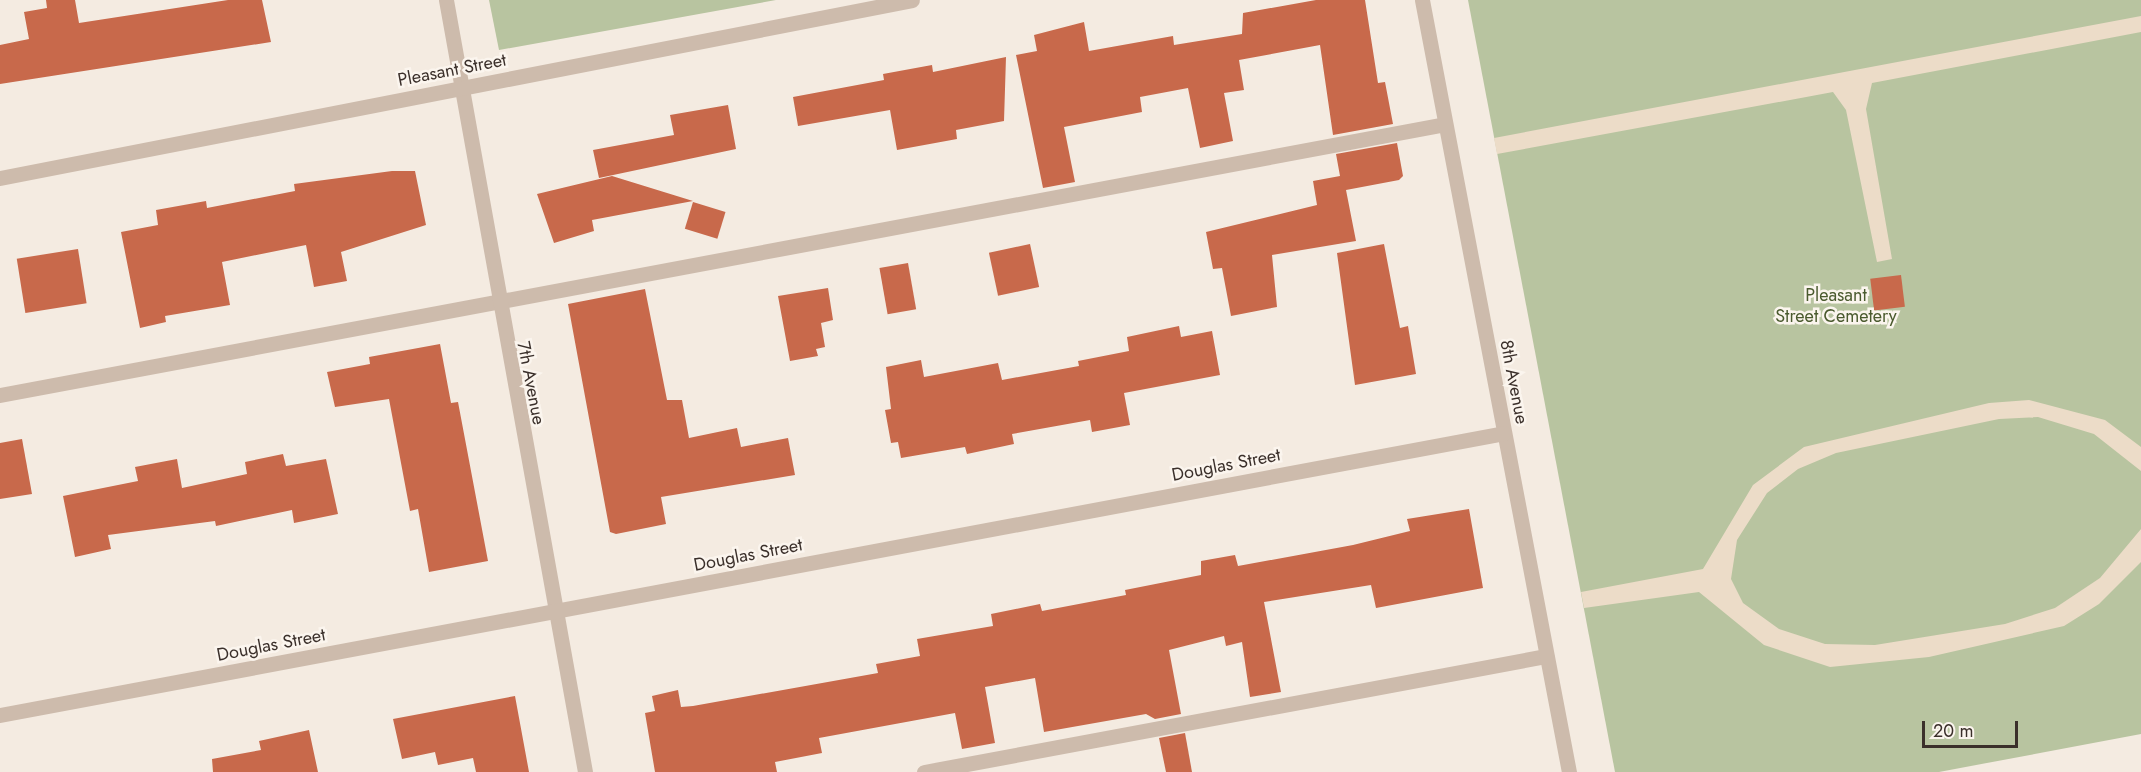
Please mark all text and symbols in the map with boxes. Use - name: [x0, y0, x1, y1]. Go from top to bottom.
- street label: Pleasant Street: [396, 49, 508, 91]
- park label: Pleasant Street Cemetery: [1775, 285, 1897, 328]
- street label: 8th Avenue: [1495, 338, 1533, 426]
- street label: 7th Avenue: [512, 339, 550, 427]
- street label: Douglas Street: [1170, 444, 1282, 486]
- street label: Douglas Street: [692, 534, 804, 576]
- street label: Douglas Street: [215, 624, 327, 666]
- scale bar: [1925, 709, 2021, 747]
- text: 20 m: [1933, 718, 1973, 744]

